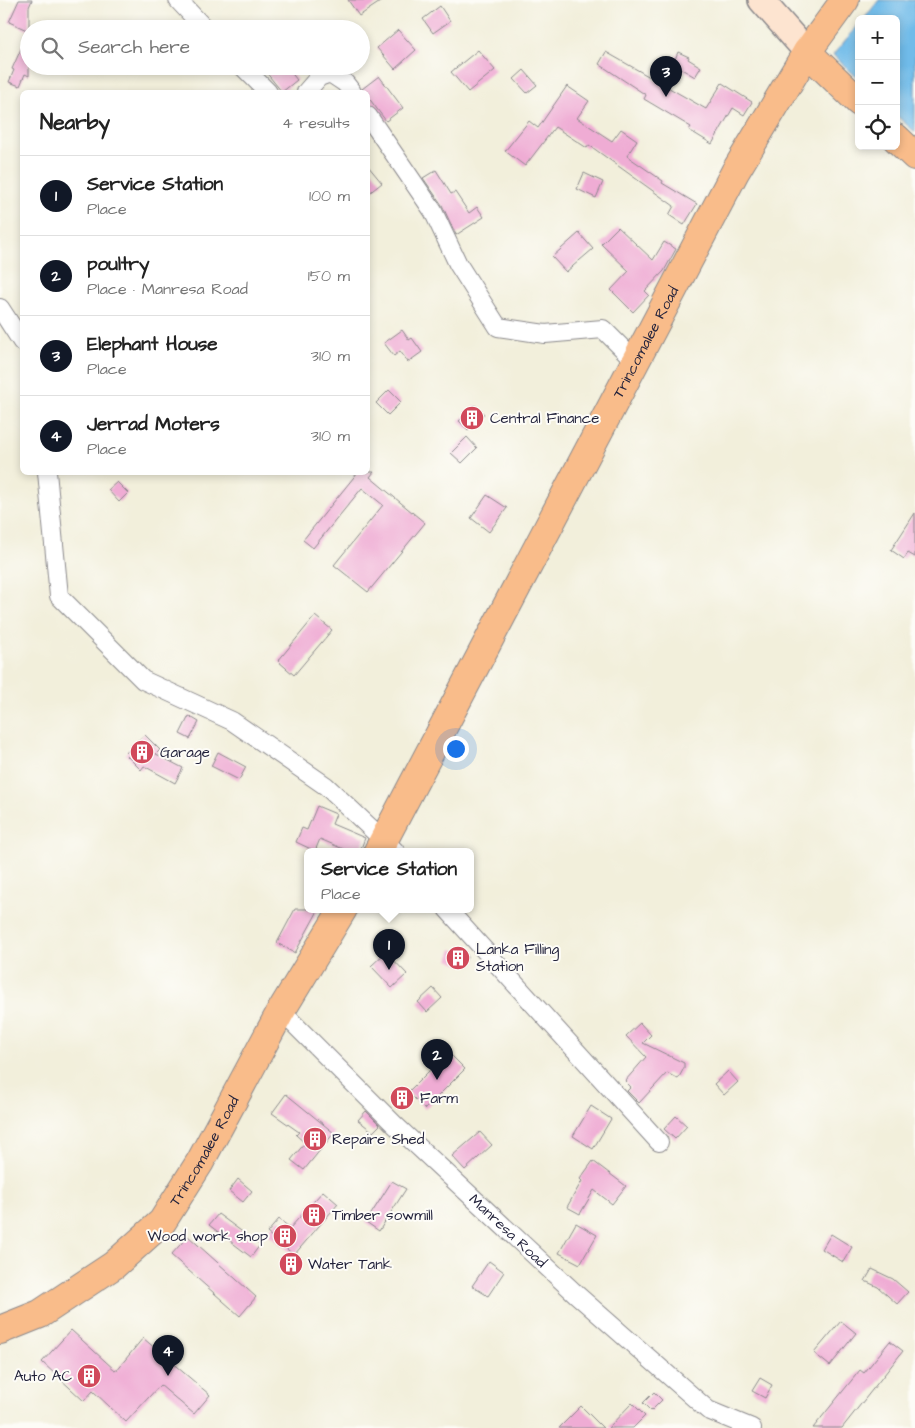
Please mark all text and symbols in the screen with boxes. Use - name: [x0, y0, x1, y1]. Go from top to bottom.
- map controls: [855, 15, 900, 150]
- button: +: [855, 15, 900, 60]
- search box: [20, 20, 370, 75]
- icon: search: [38, 34, 66, 62]
- text: Search here: [78, 34, 190, 61]
- pin: 3: [650, 56, 682, 97]
- button: −: [855, 60, 900, 105]
- button: locate: [855, 105, 900, 150]
- text: Nearby: [40, 108, 110, 137]
- text: 4 results: [282, 112, 350, 134]
- text: Service Station: [87, 171, 223, 198]
- text: 1: [55, 185, 57, 207]
- text: 100 m: [309, 185, 350, 207]
- text: Place: [87, 198, 127, 220]
- text: poultry: [87, 251, 150, 278]
- text: 2: [51, 265, 61, 287]
- text: 150 m: [308, 265, 350, 287]
- text: Place · Manresa Road: [87, 278, 248, 300]
- street label: Trincomalee Road: [607, 282, 684, 402]
- text: Elephant House: [87, 331, 218, 358]
- text: 3: [52, 345, 60, 367]
- text: 310 m: [311, 345, 350, 367]
- text: Place: [87, 358, 127, 380]
- building icon: Central Finance: [459, 405, 485, 431]
- place label: Central Finance: [490, 408, 599, 429]
- text: Jerrad Moters: [87, 411, 220, 438]
- text: 4: [51, 425, 61, 447]
- text: 310 m: [311, 425, 350, 447]
- text: Place: [87, 438, 127, 460]
- your location: [443, 736, 469, 762]
- building icon: Garage: [129, 739, 155, 765]
- place label: Garage: [160, 742, 210, 764]
- popup: [304, 848, 474, 913]
- text: Service Station: [321, 856, 457, 883]
- text: Place: [321, 883, 361, 905]
- pin: 1: [373, 929, 405, 970]
- place label: Lanka Filling Station: [476, 939, 560, 977]
- building icon: Lanka Filling Station: [445, 945, 471, 971]
- pin: 2: [421, 1039, 453, 1080]
- building icon: Farm: [389, 1085, 415, 1111]
- place label: Farm: [420, 1088, 458, 1109]
- street label: Trincomalee Road: [164, 1092, 244, 1210]
- building icon: Repaire Shed: [302, 1126, 328, 1152]
- place label: Repaire Shed: [332, 1129, 425, 1150]
- street label: Manresa Road: [465, 1189, 552, 1273]
- building icon: Timber sowmill: [301, 1202, 327, 1228]
- place label: Timber sowmill: [332, 1205, 433, 1226]
- building icon: Wood work shop: [272, 1223, 298, 1249]
- place label: Wood work shop: [148, 1226, 268, 1247]
- building icon: Water Tank: [278, 1251, 304, 1277]
- place label: Water Tank: [308, 1254, 392, 1275]
- pin: 4: [152, 1335, 184, 1376]
- building icon: Auto AC: [76, 1363, 102, 1389]
- place label: Auto AC: [14, 1366, 72, 1387]

